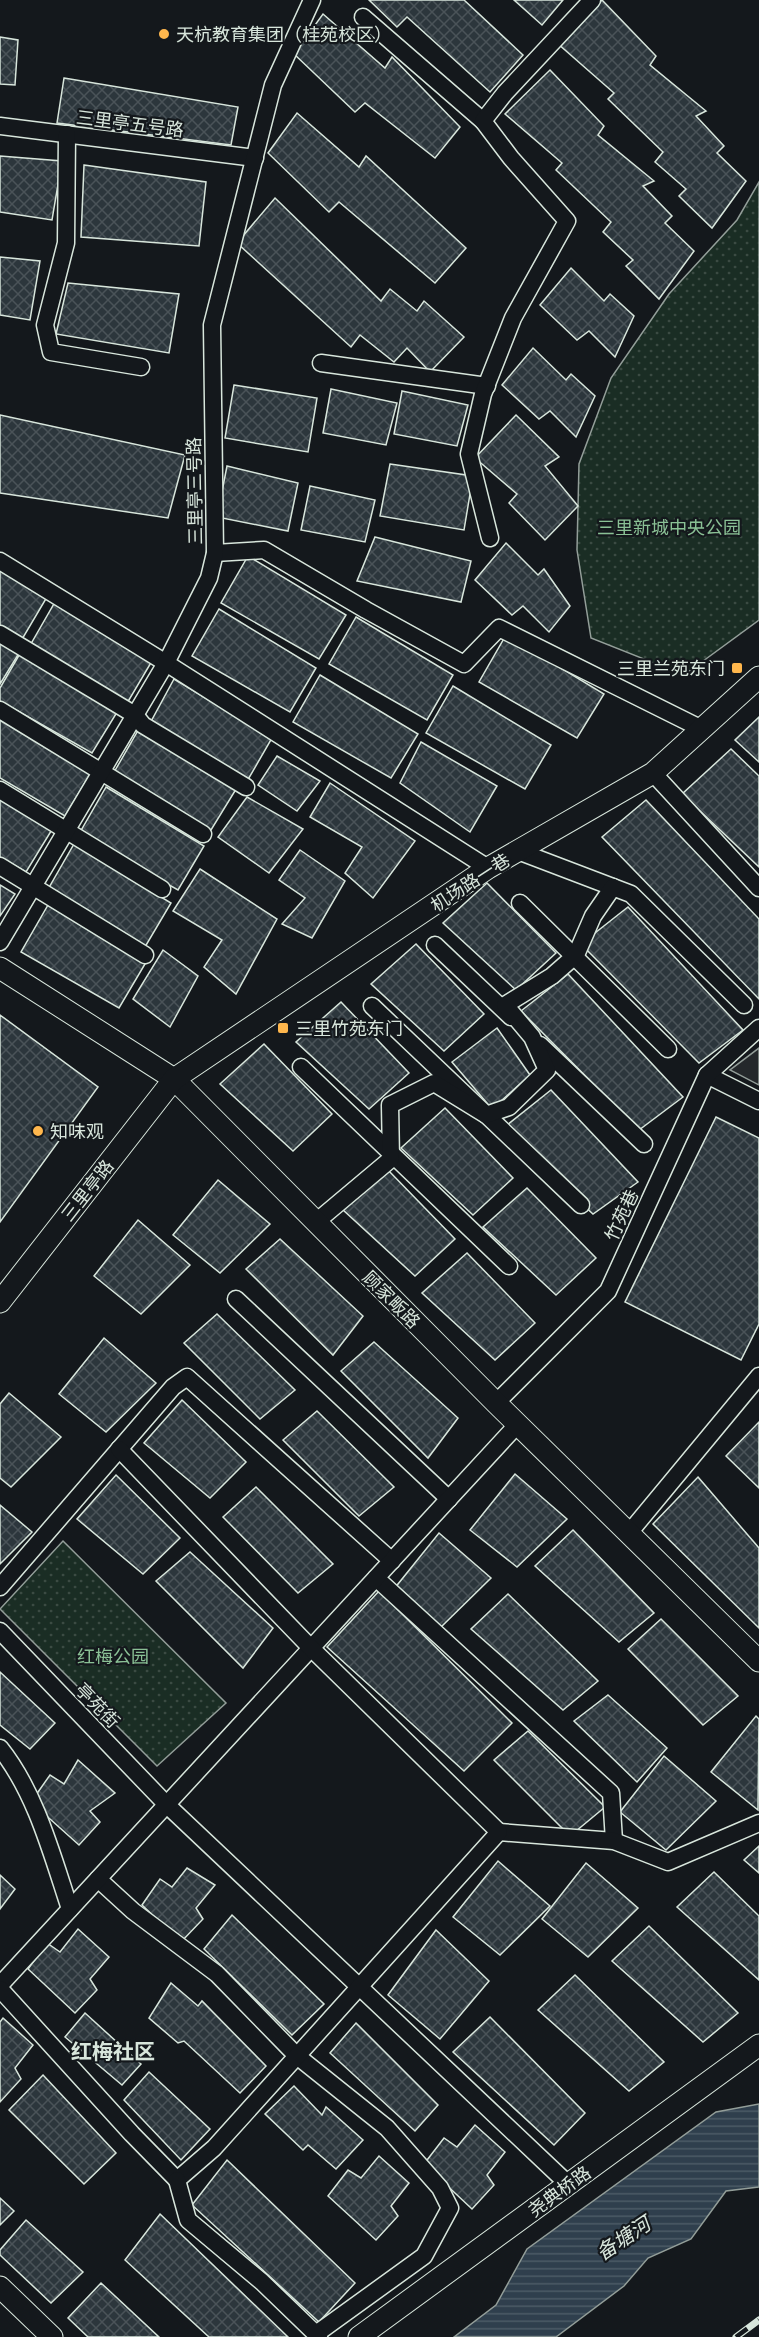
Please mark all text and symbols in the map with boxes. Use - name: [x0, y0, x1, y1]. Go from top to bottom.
- place label: 天杭教育集团（桂苑校区）: [176, 22, 392, 46]
- marker: 天杭教育集团（桂苑校区）: [157, 27, 171, 41]
- street label: 三里亭五号路: [75, 105, 185, 141]
- street label: 三里亭三号路: [181, 437, 207, 545]
- park label: 三里新城中央公园: [597, 515, 741, 539]
- place label: 三里兰苑东门: [617, 656, 725, 680]
- marker: 三里兰苑东门: [730, 661, 744, 675]
- street label: 机场路一巷: [426, 847, 514, 917]
- place label: 三里竹苑东门: [295, 1016, 403, 1040]
- marker: 三里竹苑东门: [276, 1021, 290, 1035]
- place label: 知味观: [50, 1119, 104, 1143]
- marker: 知味观: [31, 1124, 45, 1138]
- street label: 三里亭路: [55, 1154, 119, 1226]
- street label: 竹苑巷: [599, 1185, 643, 1245]
- street label: 顾家畈路: [358, 1265, 426, 1333]
- park label: 红梅公园: [77, 1644, 149, 1668]
- street label: 亭苑街: [71, 1677, 125, 1733]
- district label: 红梅社区: [71, 2037, 155, 2065]
- street label: 尧典桥路: [523, 2160, 595, 2222]
- water label: 备塘河: [591, 2208, 659, 2266]

